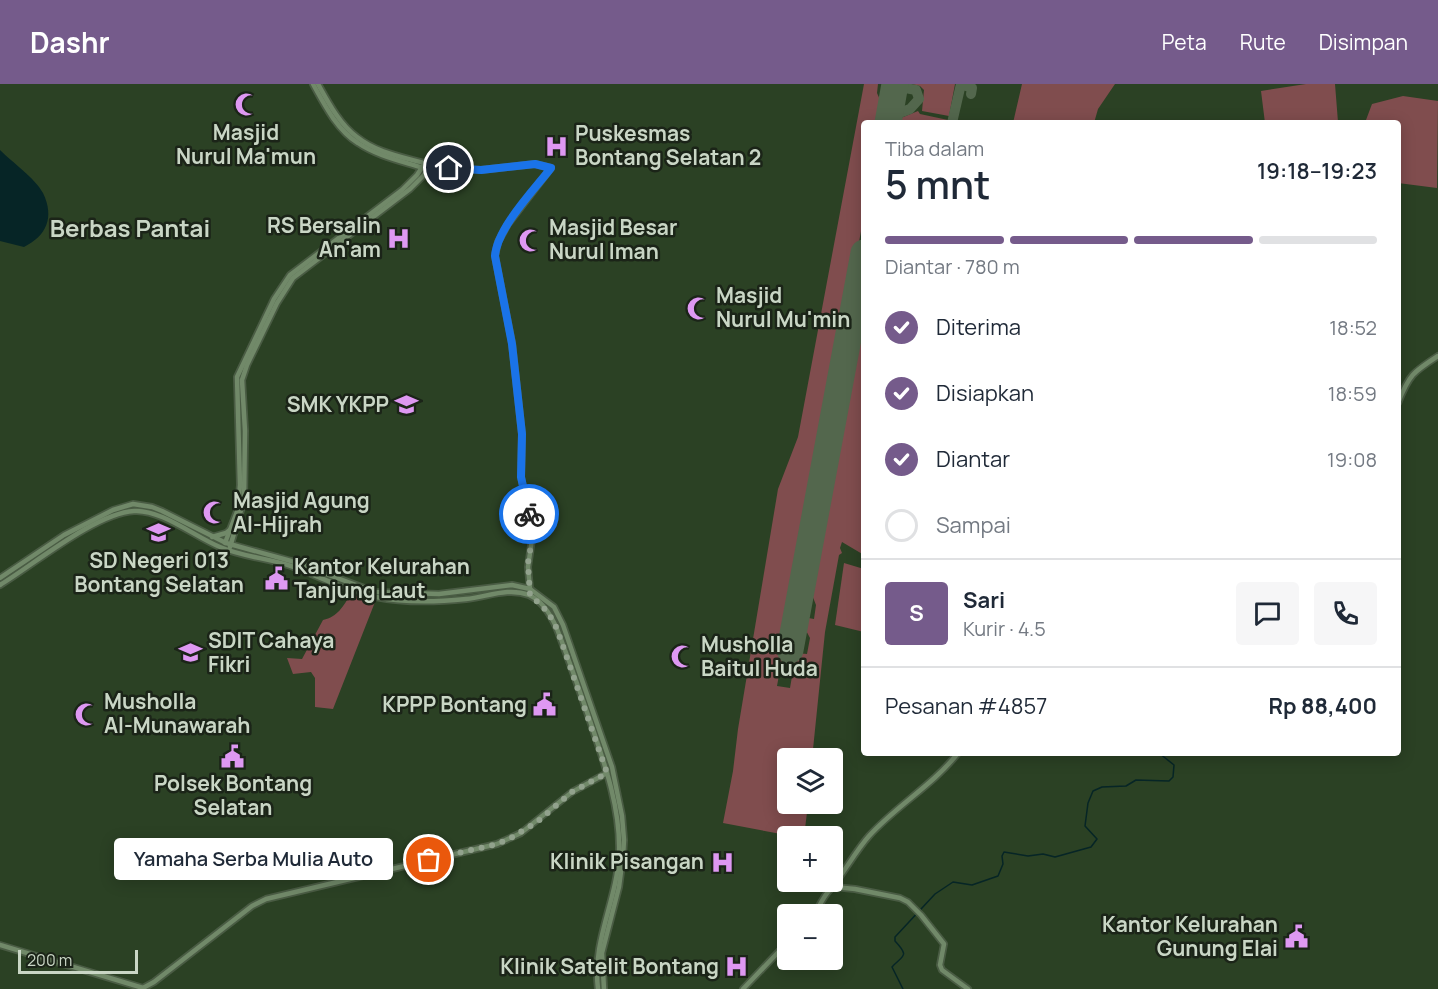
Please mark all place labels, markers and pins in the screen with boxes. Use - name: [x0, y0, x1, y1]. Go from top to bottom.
- mosque icon: Masjid Nurul Ma'mun: [233, 92, 259, 118]
- place label: Masjid Nurul Ma'mun: [176, 118, 316, 170]
- place label: Puskesmas Bontang Selatan 2: [575, 119, 761, 171]
- hospital icon: Puskesmas Bontang Selatan 2: [544, 133, 570, 159]
- pin: [423, 142, 474, 193]
- place label: RS Bersalin An'am: [267, 211, 381, 263]
- place label: Masjid Besar Nurul Iman: [549, 213, 677, 265]
- hospital icon: RS Bersalin An'am: [386, 225, 412, 251]
- mosque icon: Masjid Besar Nurul Iman: [518, 227, 544, 253]
- place label: Masjid Nurul Mu'min: [716, 281, 850, 333]
- mosque icon: Masjid Nurul Mu'min: [685, 295, 711, 321]
- place label: SMK YKPP: [287, 390, 389, 418]
- school or university icon: SMK YKPP: [394, 392, 420, 418]
- place label: Masjid Agung Al-Hijrah: [233, 486, 370, 538]
- mosque icon: Masjid Agung Al-Hijrah: [202, 500, 228, 526]
- school or university icon: SD Negeri 013 Bontang Selatan: [146, 520, 172, 546]
- place label: SD Negeri 013 Bontang Selatan: [74, 546, 244, 598]
- place label: Kantor Kelurahan Tanjung Laut: [294, 552, 470, 604]
- public building icon: Kantor Kelurahan Tanjung Laut: [263, 566, 289, 592]
- place label: SDIT Cahaya Fikri: [208, 626, 334, 678]
- place label: Musholla Baitul Huda: [701, 630, 818, 682]
- school or university icon: SDIT Cahaya Fikri: [177, 640, 203, 666]
- mosque icon: Musholla Baitul Huda: [670, 644, 696, 670]
- place label: Musholla Al-Munawarah: [104, 687, 250, 739]
- place label: KPPP Bontang: [382, 690, 527, 718]
- public building icon: KPPP Bontang: [532, 692, 558, 718]
- mosque icon: Musholla Al-Munawarah: [73, 701, 99, 727]
- public building icon: Polsek Bontang Selatan: [220, 743, 246, 769]
- place label: Polsek Bontang Selatan: [154, 769, 312, 821]
- pin: [403, 834, 454, 885]
- callout: Yamaha Serba Mulia Auto: [114, 839, 393, 881]
- place label: Klinik Pisangan: [550, 847, 704, 875]
- hospital icon: Klinik Pisangan: [709, 849, 735, 875]
- place label: Kantor Kelurahan Gunung Elai: [1102, 910, 1278, 962]
- public building icon: Kantor Kelurahan Gunung Elai: [1283, 924, 1309, 950]
- place label: Klinik Satelit Bontang: [500, 952, 719, 980]
- hospital icon: Klinik Satelit Bontang: [724, 954, 750, 980]

